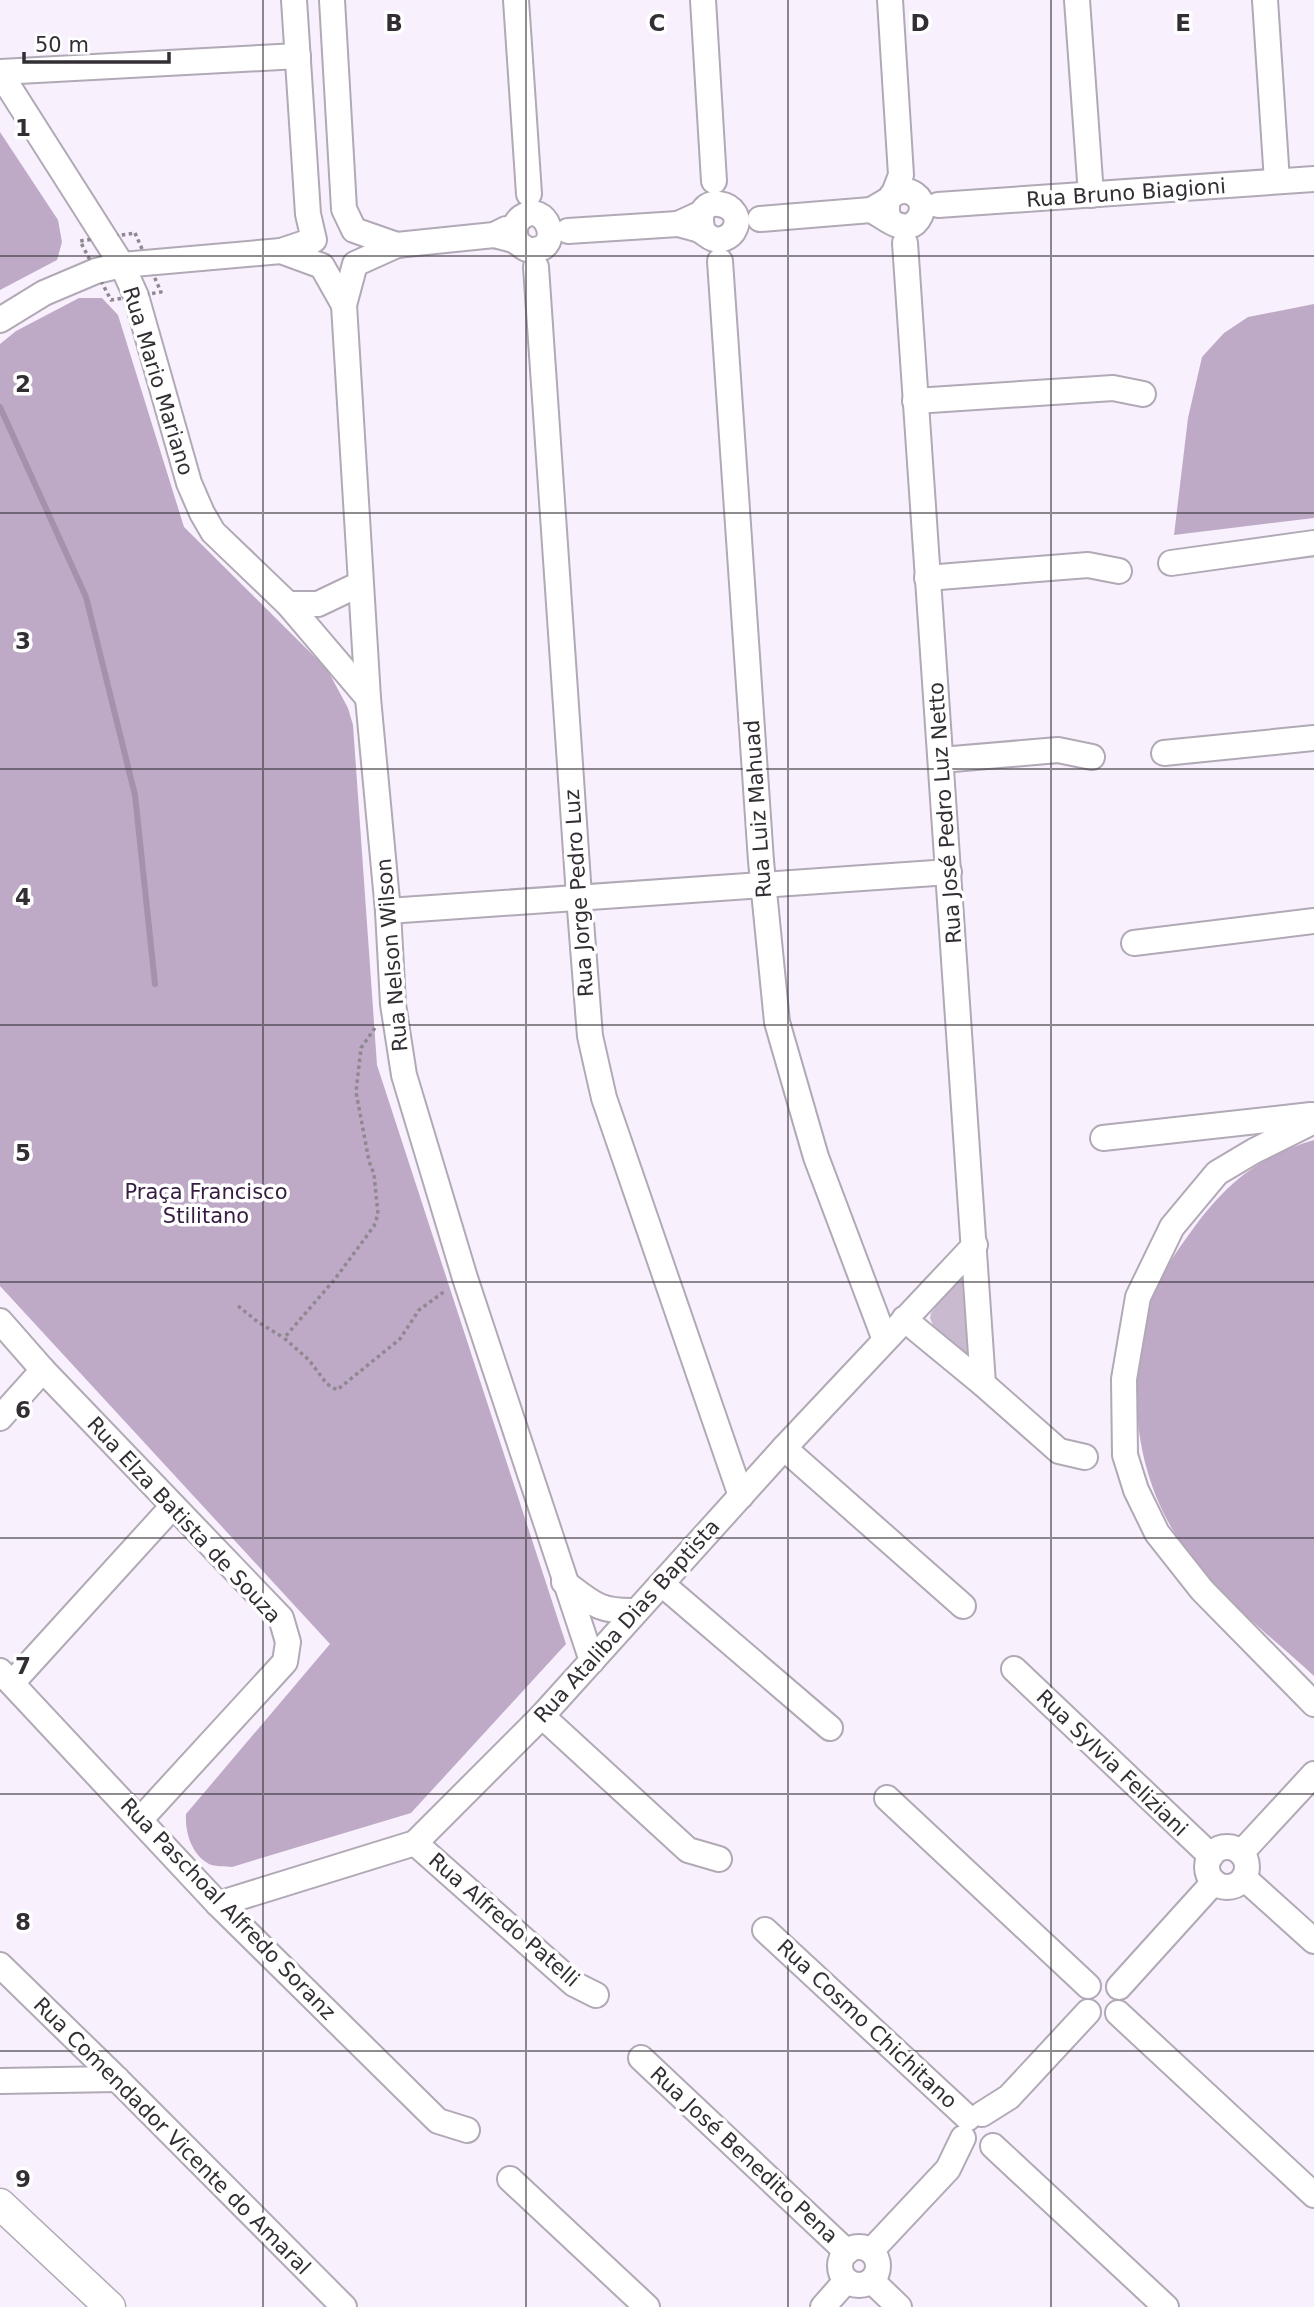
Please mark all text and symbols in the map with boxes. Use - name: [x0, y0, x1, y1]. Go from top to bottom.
- text: B: [385, 10, 403, 36]
- text: C: [649, 10, 665, 36]
- text: D: [910, 10, 930, 36]
- text: E: [1175, 10, 1191, 36]
- scale bar: [24, 21, 170, 65]
- text: 50 m: [35, 33, 89, 57]
- text: 1: [15, 115, 31, 141]
- street label: Rua Bruno Biagioni: [1025, 174, 1227, 212]
- street label: Rua Mario Mariano: [118, 284, 198, 478]
- text: 2: [15, 371, 31, 397]
- text: 3: [15, 628, 31, 654]
- street label: Rua José Pedro Luz Netto: [924, 681, 966, 945]
- street label: Rua Luiz Mahuad: [740, 719, 776, 899]
- street label: Rua Jorge Pedro Luz: [560, 788, 598, 998]
- street label: Rua Nelson Wilson: [372, 857, 412, 1053]
- text: 4: [15, 884, 31, 910]
- text: 5: [15, 1140, 31, 1166]
- park label: Praça Francisco Stilitano: [125, 1180, 287, 1228]
- text: 6: [15, 1397, 31, 1423]
- street label: Rua Elza Batista de Souza: [82, 1412, 286, 1628]
- street label: Rua Ataliba Dias Baptista: [529, 1514, 725, 1728]
- text: 7: [15, 1653, 31, 1679]
- street label: Rua Sylvia Feliziani: [1032, 1685, 1192, 1841]
- street label: Rua Paschoal Alfredo Soranz: [116, 1793, 340, 2025]
- street label: Rua Alfredo Patelli: [424, 1848, 584, 1992]
- text: 8: [15, 1909, 31, 1935]
- street label: Rua Cosmo Chichitano: [772, 1935, 962, 2113]
- street label: Rua Comendador Vicente do Amaral: [29, 1993, 315, 2279]
- street label: Rua José Benedito Pena: [645, 2062, 843, 2248]
- text: 9: [15, 2166, 31, 2192]

